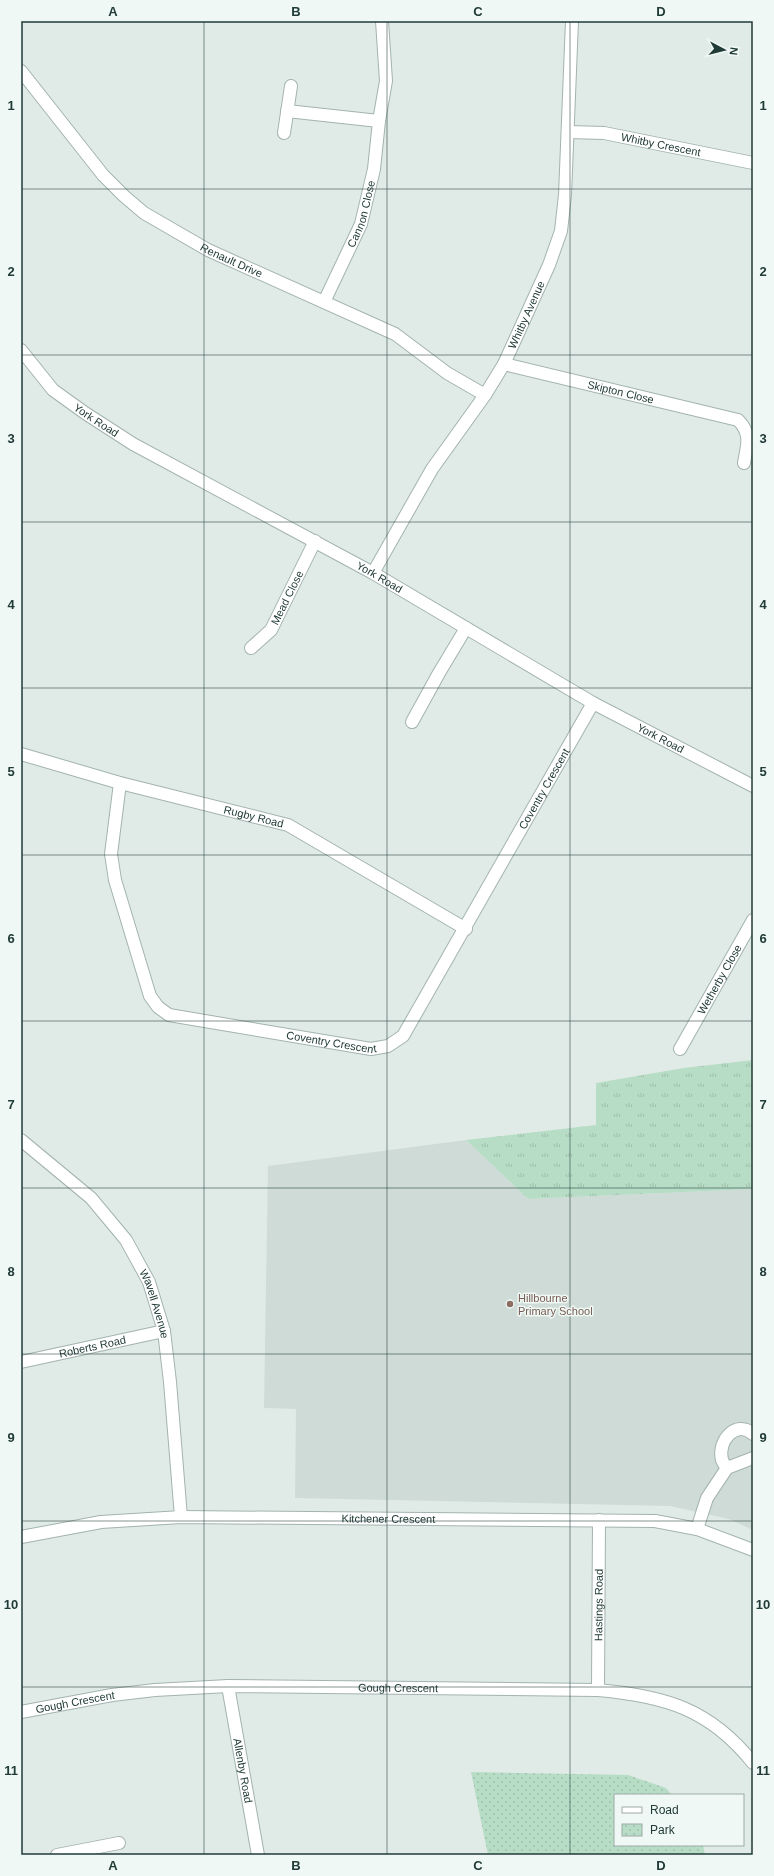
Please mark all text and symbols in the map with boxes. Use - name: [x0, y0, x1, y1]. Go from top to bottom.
- text: A: [108, 4, 118, 19]
- text: B: [291, 4, 301, 19]
- text: C: [473, 4, 483, 19]
- text: D: [656, 4, 666, 19]
- north arrow: [704, 30, 744, 70]
- text: N: [727, 47, 740, 56]
- text: 1: [7, 98, 15, 113]
- text: 1: [759, 98, 767, 113]
- street label: Whitby Crescent: [620, 131, 702, 158]
- street label: Cannon Close: [345, 179, 377, 249]
- street label: Renault Drive: [198, 241, 264, 280]
- text: 2: [7, 264, 15, 279]
- text: 2: [759, 264, 767, 279]
- street label: Whitby Avenue: [506, 279, 547, 351]
- street label: Skipton Close: [586, 378, 655, 406]
- street label: York Road: [72, 401, 121, 439]
- text: 3: [7, 431, 15, 446]
- text: 3: [759, 431, 767, 446]
- street label: York Road: [355, 559, 405, 595]
- street label: Mead Close: [269, 569, 305, 627]
- text: 4: [7, 597, 15, 612]
- text: 4: [759, 597, 767, 612]
- street label: York Road: [635, 721, 686, 755]
- street label: Coventry Crescent: [516, 746, 572, 831]
- text: 5: [7, 764, 15, 779]
- text: 5: [759, 764, 767, 779]
- street label: Rugby Road: [223, 803, 285, 830]
- text: 6: [7, 931, 15, 946]
- text: 6: [759, 931, 767, 946]
- street label: Wetherby Close: [695, 942, 744, 1016]
- street label: Coventry Crescent: [286, 1029, 377, 1055]
- text: 7: [7, 1097, 15, 1112]
- text: 7: [759, 1097, 767, 1112]
- text: 8: [7, 1264, 15, 1279]
- text: 8: [759, 1264, 767, 1279]
- street label: Wavell Avenue: [137, 1267, 171, 1339]
- place label: Hillbourne Primary School: [518, 1292, 593, 1317]
- marker: Hillbourne Primary School: [505, 1299, 515, 1309]
- street label: Roberts Road: [58, 1333, 127, 1360]
- text: 9: [7, 1430, 15, 1445]
- text: 9: [759, 1430, 767, 1445]
- street label: Kitchener Crescent: [342, 1512, 435, 1525]
- street label: Hastings Road: [592, 1569, 605, 1641]
- text: 10: [4, 1597, 18, 1612]
- text: 10: [756, 1597, 770, 1612]
- street label: Gough Crescent: [358, 1681, 438, 1694]
- street label: Gough Crescent: [35, 1689, 115, 1715]
- street label: Allenby Road: [231, 1737, 255, 1804]
- text: 11: [4, 1763, 18, 1778]
- text: 11: [756, 1763, 770, 1778]
- legend: [614, 1794, 744, 1846]
- text: Road: [650, 1803, 679, 1817]
- text: Park: [650, 1823, 676, 1837]
- text: A: [108, 1858, 118, 1873]
- text: B: [291, 1858, 301, 1873]
- text: C: [473, 1858, 483, 1873]
- text: D: [656, 1858, 666, 1873]

